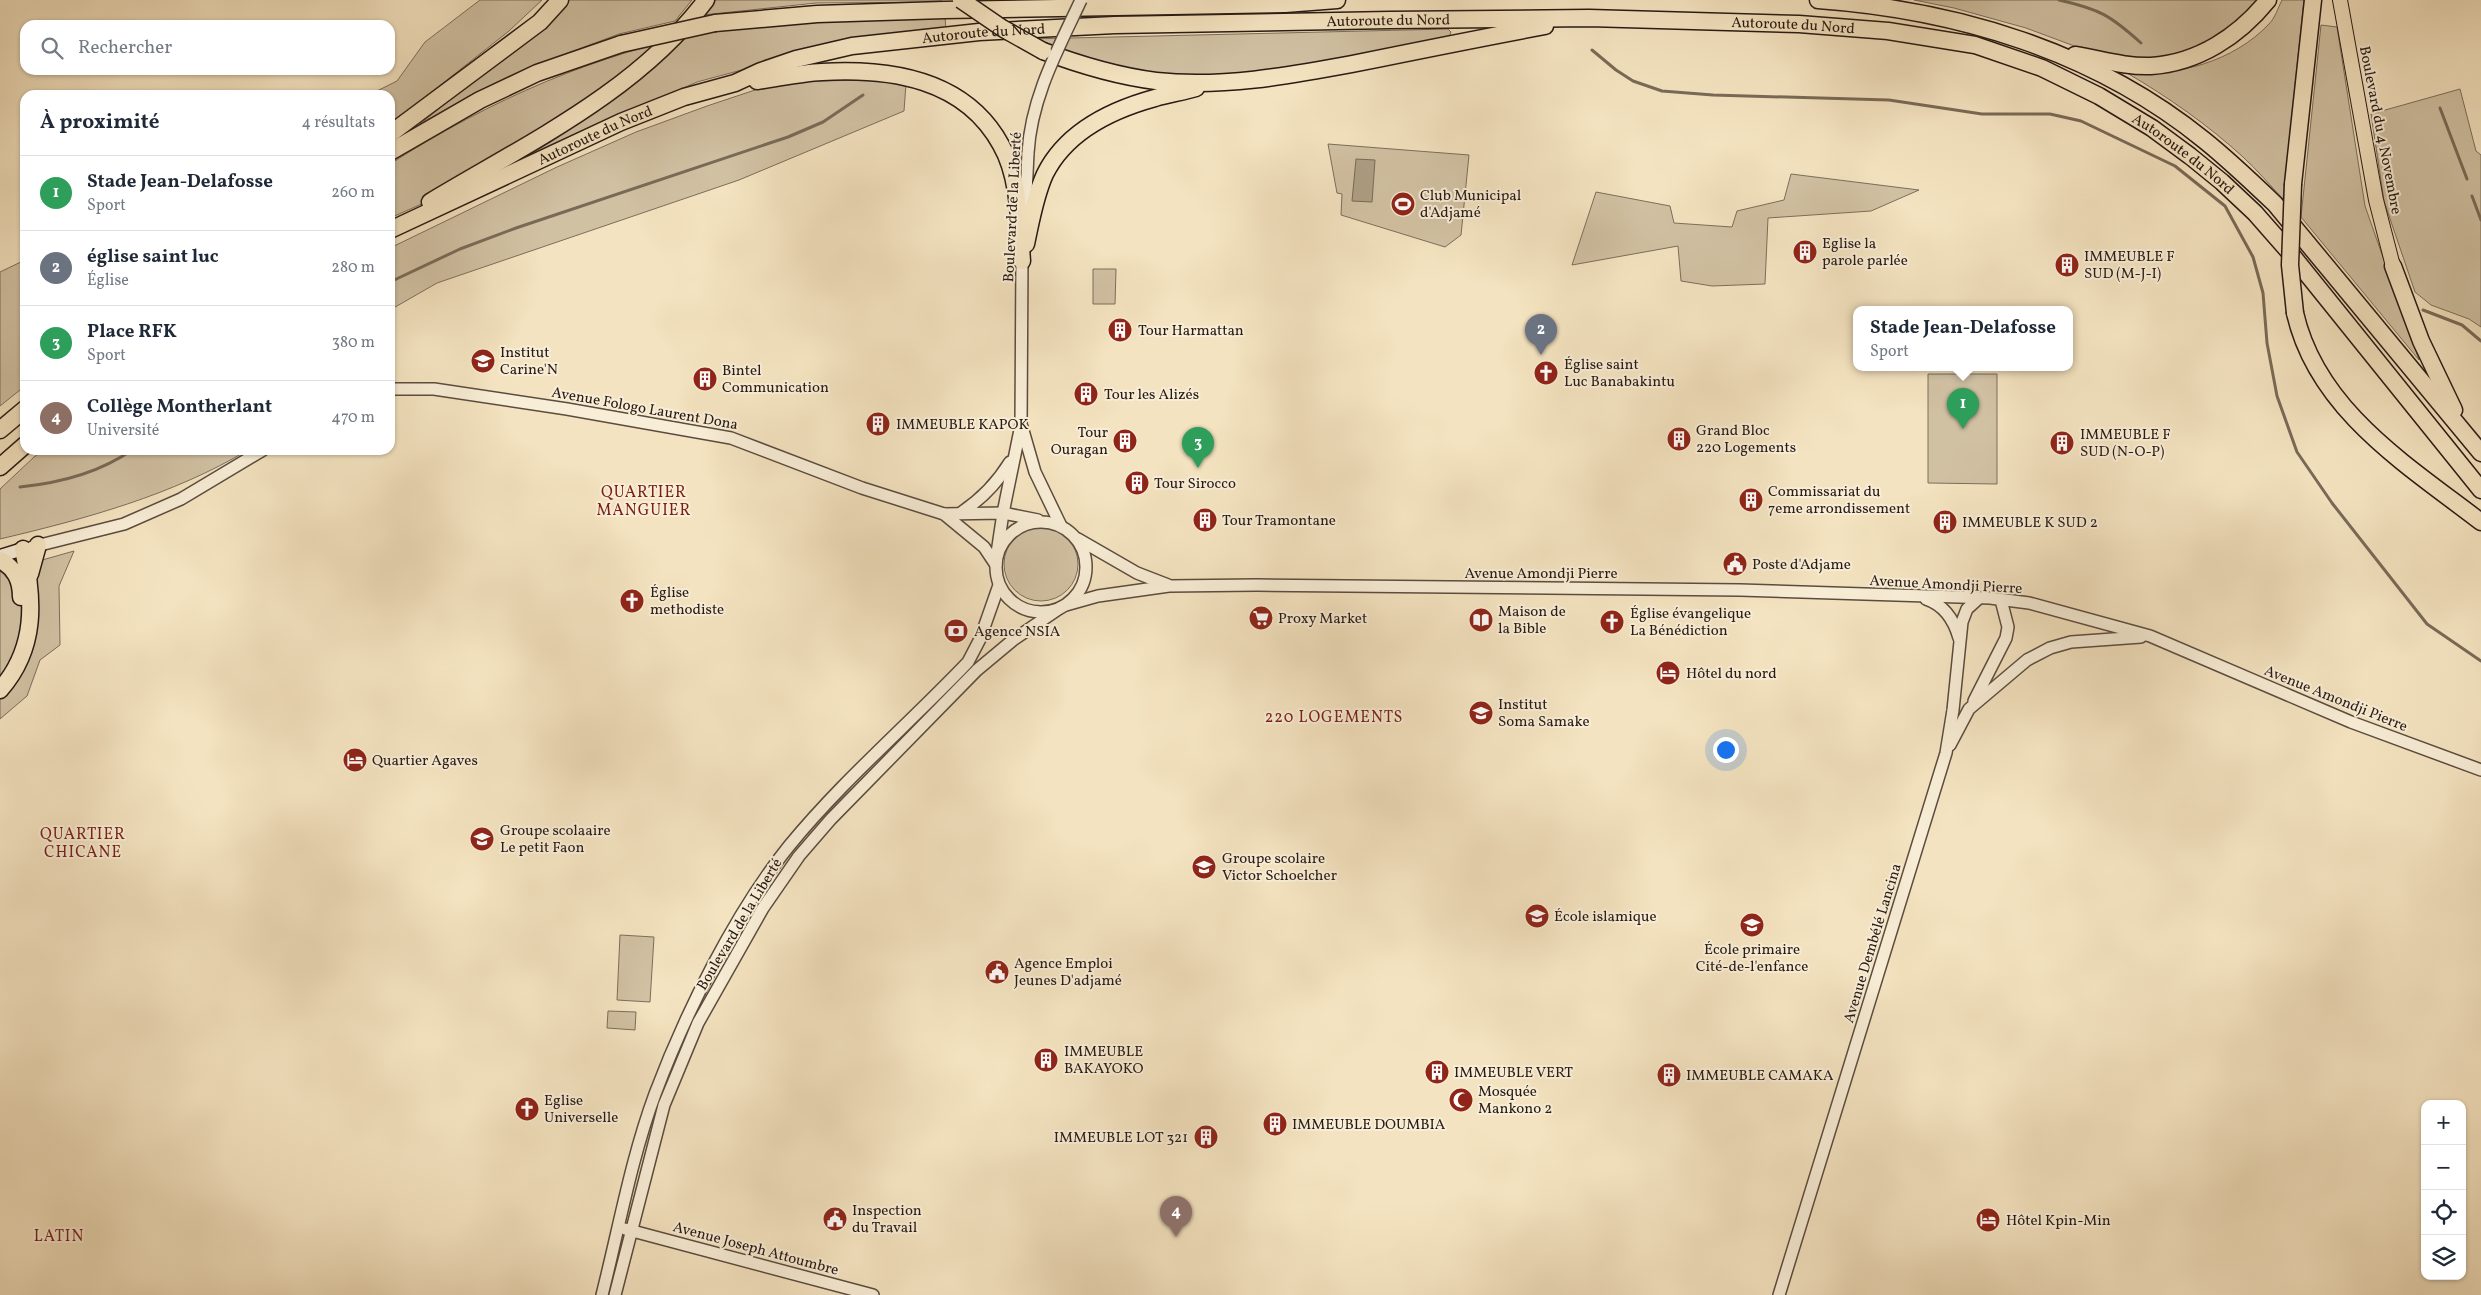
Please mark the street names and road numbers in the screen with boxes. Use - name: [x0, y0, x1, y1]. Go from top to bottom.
- street label: Autoroute du Nord: [1326, 10, 1450, 33]
- street label: Autoroute du Nord: [1731, 13, 1856, 40]
- street label: Autoroute du Nord: [921, 20, 1046, 50]
- street label: Boulevard du 4 Novembre: [2353, 44, 2406, 216]
- street label: Autoroute du Nord: [535, 102, 656, 171]
- street label: Autoroute du Nord: [2127, 109, 2238, 200]
- street label: Boulevard de la Liberté: [999, 131, 1028, 283]
- street label: Avenue Fologo Laurent Dona: [550, 383, 740, 436]
- street label: Avenue Amondji Pierre: [1464, 564, 1618, 585]
- street label: Avenue Amondji Pierre: [1869, 571, 2023, 600]
- street label: Avenue Amondji Pierre: [2261, 661, 2410, 738]
- street label: Boulevard de la Liberté: [692, 855, 788, 995]
- street label: Avenue Dembélé Lancina: [1839, 861, 1908, 1026]
- street label: Avenue Joseph Attoumbre: [670, 1217, 841, 1282]

